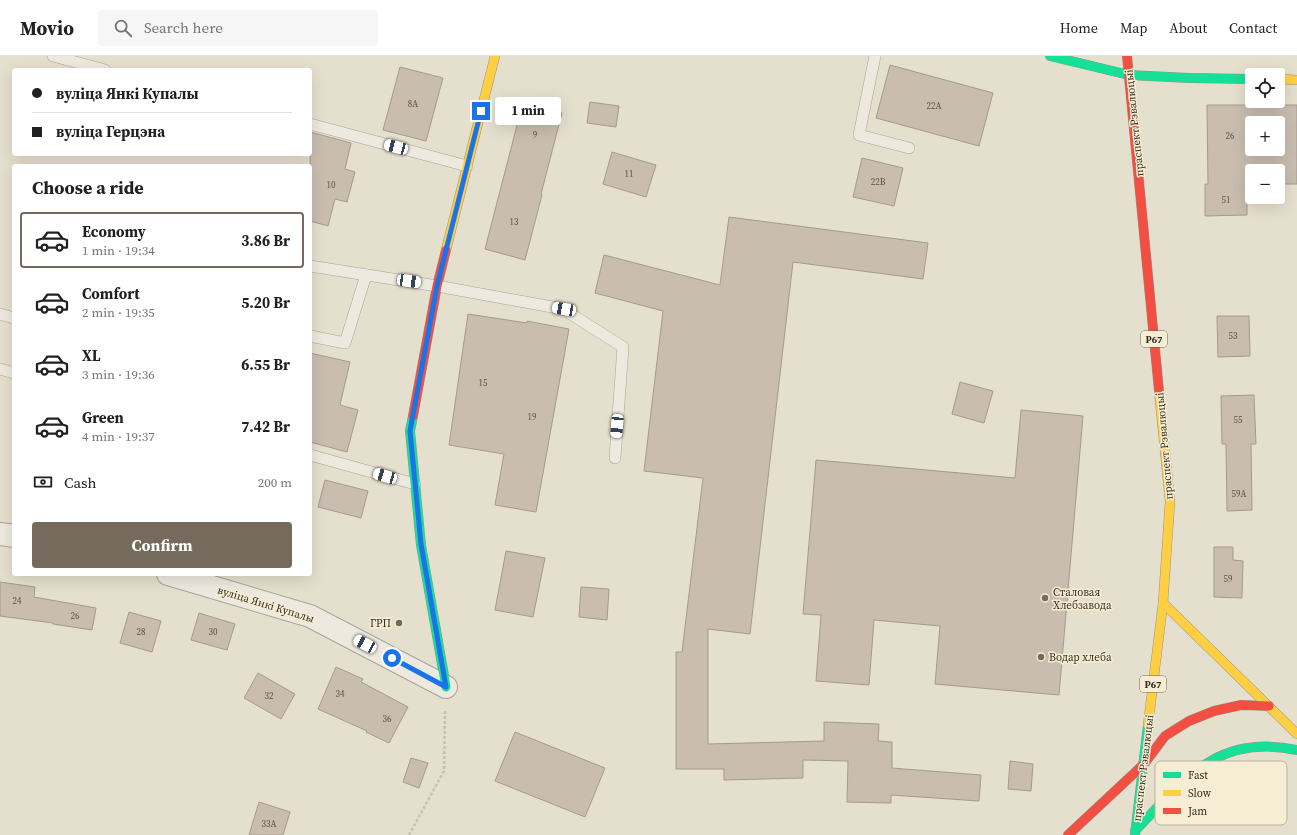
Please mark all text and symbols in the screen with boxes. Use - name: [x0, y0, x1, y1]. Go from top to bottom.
- search box: [98, 10, 378, 46]
- text: Movio: [20, 15, 74, 41]
- icon: search: [112, 17, 134, 39]
- text: Search here: [144, 17, 223, 38]
- text: Home: [1060, 18, 1098, 38]
- text: Map: [1120, 18, 1147, 38]
- text: About: [1169, 18, 1207, 38]
- text: Contact: [1229, 18, 1277, 38]
- map controls: [1245, 68, 1285, 204]
- button: locate: [1245, 68, 1285, 108]
- street label: праспект Рэвалюцыі: [1121, 69, 1148, 177]
- text: вуліца Янкі Купалы: [56, 83, 199, 104]
- callout: 1 min: [495, 97, 561, 125]
- house number: 8А: [408, 98, 418, 110]
- house number: 22А: [927, 100, 942, 112]
- route end: [472, 102, 490, 120]
- text: 1 min: [511, 102, 545, 119]
- button: +: [1245, 116, 1285, 156]
- text: вуліца Герцэна: [56, 121, 165, 142]
- house number: 9: [533, 129, 538, 141]
- house number: 26: [1225, 130, 1235, 142]
- car: [383, 138, 409, 156]
- button: −: [1245, 164, 1285, 204]
- house number: 11: [624, 168, 634, 180]
- text: Choose a ride: [32, 175, 144, 200]
- house number: 22В: [871, 176, 886, 188]
- house number: 10: [326, 179, 336, 191]
- house number: 51: [1221, 194, 1231, 206]
- house number: 13: [509, 216, 519, 228]
- text: Economy: [82, 221, 146, 242]
- icon: car: [34, 222, 70, 258]
- text: 3.86 Br: [241, 230, 290, 251]
- text: 1 min · 19:34: [82, 242, 155, 259]
- car: [396, 273, 422, 289]
- text: Comfort: [82, 283, 140, 304]
- icon: car: [34, 284, 70, 320]
- text: 5.20 Br: [241, 292, 290, 313]
- car: [551, 301, 577, 317]
- text: 2 min · 19:35: [82, 304, 155, 321]
- house number: 53: [1228, 330, 1238, 342]
- road number: Р67: [1141, 331, 1167, 347]
- text: XL: [82, 345, 101, 366]
- icon: car: [34, 346, 70, 382]
- text: 6.55 Br: [241, 354, 290, 375]
- text: 3 min · 19:36: [82, 366, 155, 383]
- house number: 15: [478, 377, 488, 389]
- street label: праспект Рэвалюцыі: [1152, 392, 1177, 500]
- text: Green: [82, 407, 124, 428]
- icon: car: [34, 408, 70, 444]
- house number: 19: [527, 411, 537, 423]
- car: [610, 414, 624, 438]
- house number: 55: [1233, 414, 1243, 426]
- text: 7.42 Br: [241, 416, 290, 437]
- text: 4 min · 19:37: [82, 428, 155, 445]
- car: [372, 467, 398, 485]
- icon: cash: [32, 471, 54, 493]
- text: Cash: [64, 472, 96, 493]
- text: 200 m: [258, 474, 292, 491]
- house number: 59А: [1232, 488, 1247, 500]
- button: Confirm: [32, 522, 292, 568]
- house number: 59: [1223, 573, 1233, 585]
- street label: вуліца Янкі Купалы: [216, 583, 316, 626]
- place label: Сталовая Хлебзавода: [1053, 585, 1112, 613]
- marker: Сталовая Хлебзавода: [1040, 593, 1050, 603]
- house number: 24: [12, 595, 22, 607]
- house number: 26: [70, 610, 80, 622]
- place label: ГРП: [370, 616, 391, 631]
- marker: ГРП: [394, 618, 404, 628]
- house number: 28: [136, 626, 146, 638]
- house number: 30: [208, 626, 218, 638]
- car: [352, 633, 378, 655]
- route start: [383, 649, 401, 667]
- place label: Водар хлеба: [1049, 650, 1112, 665]
- marker: Водар хлеба: [1036, 652, 1046, 662]
- road number: Р67: [1140, 676, 1166, 692]
- house number: 34: [335, 688, 345, 700]
- house number: 32: [264, 690, 274, 702]
- house number: 36: [382, 713, 392, 725]
- street label: праспект Рэвалюцыі: [1130, 714, 1157, 822]
- legend: [1155, 761, 1287, 825]
- text: Fast: [1188, 768, 1208, 783]
- text: Slow: [1188, 786, 1212, 801]
- text: Jam: [1187, 804, 1207, 819]
- house number: 33А: [262, 818, 277, 830]

